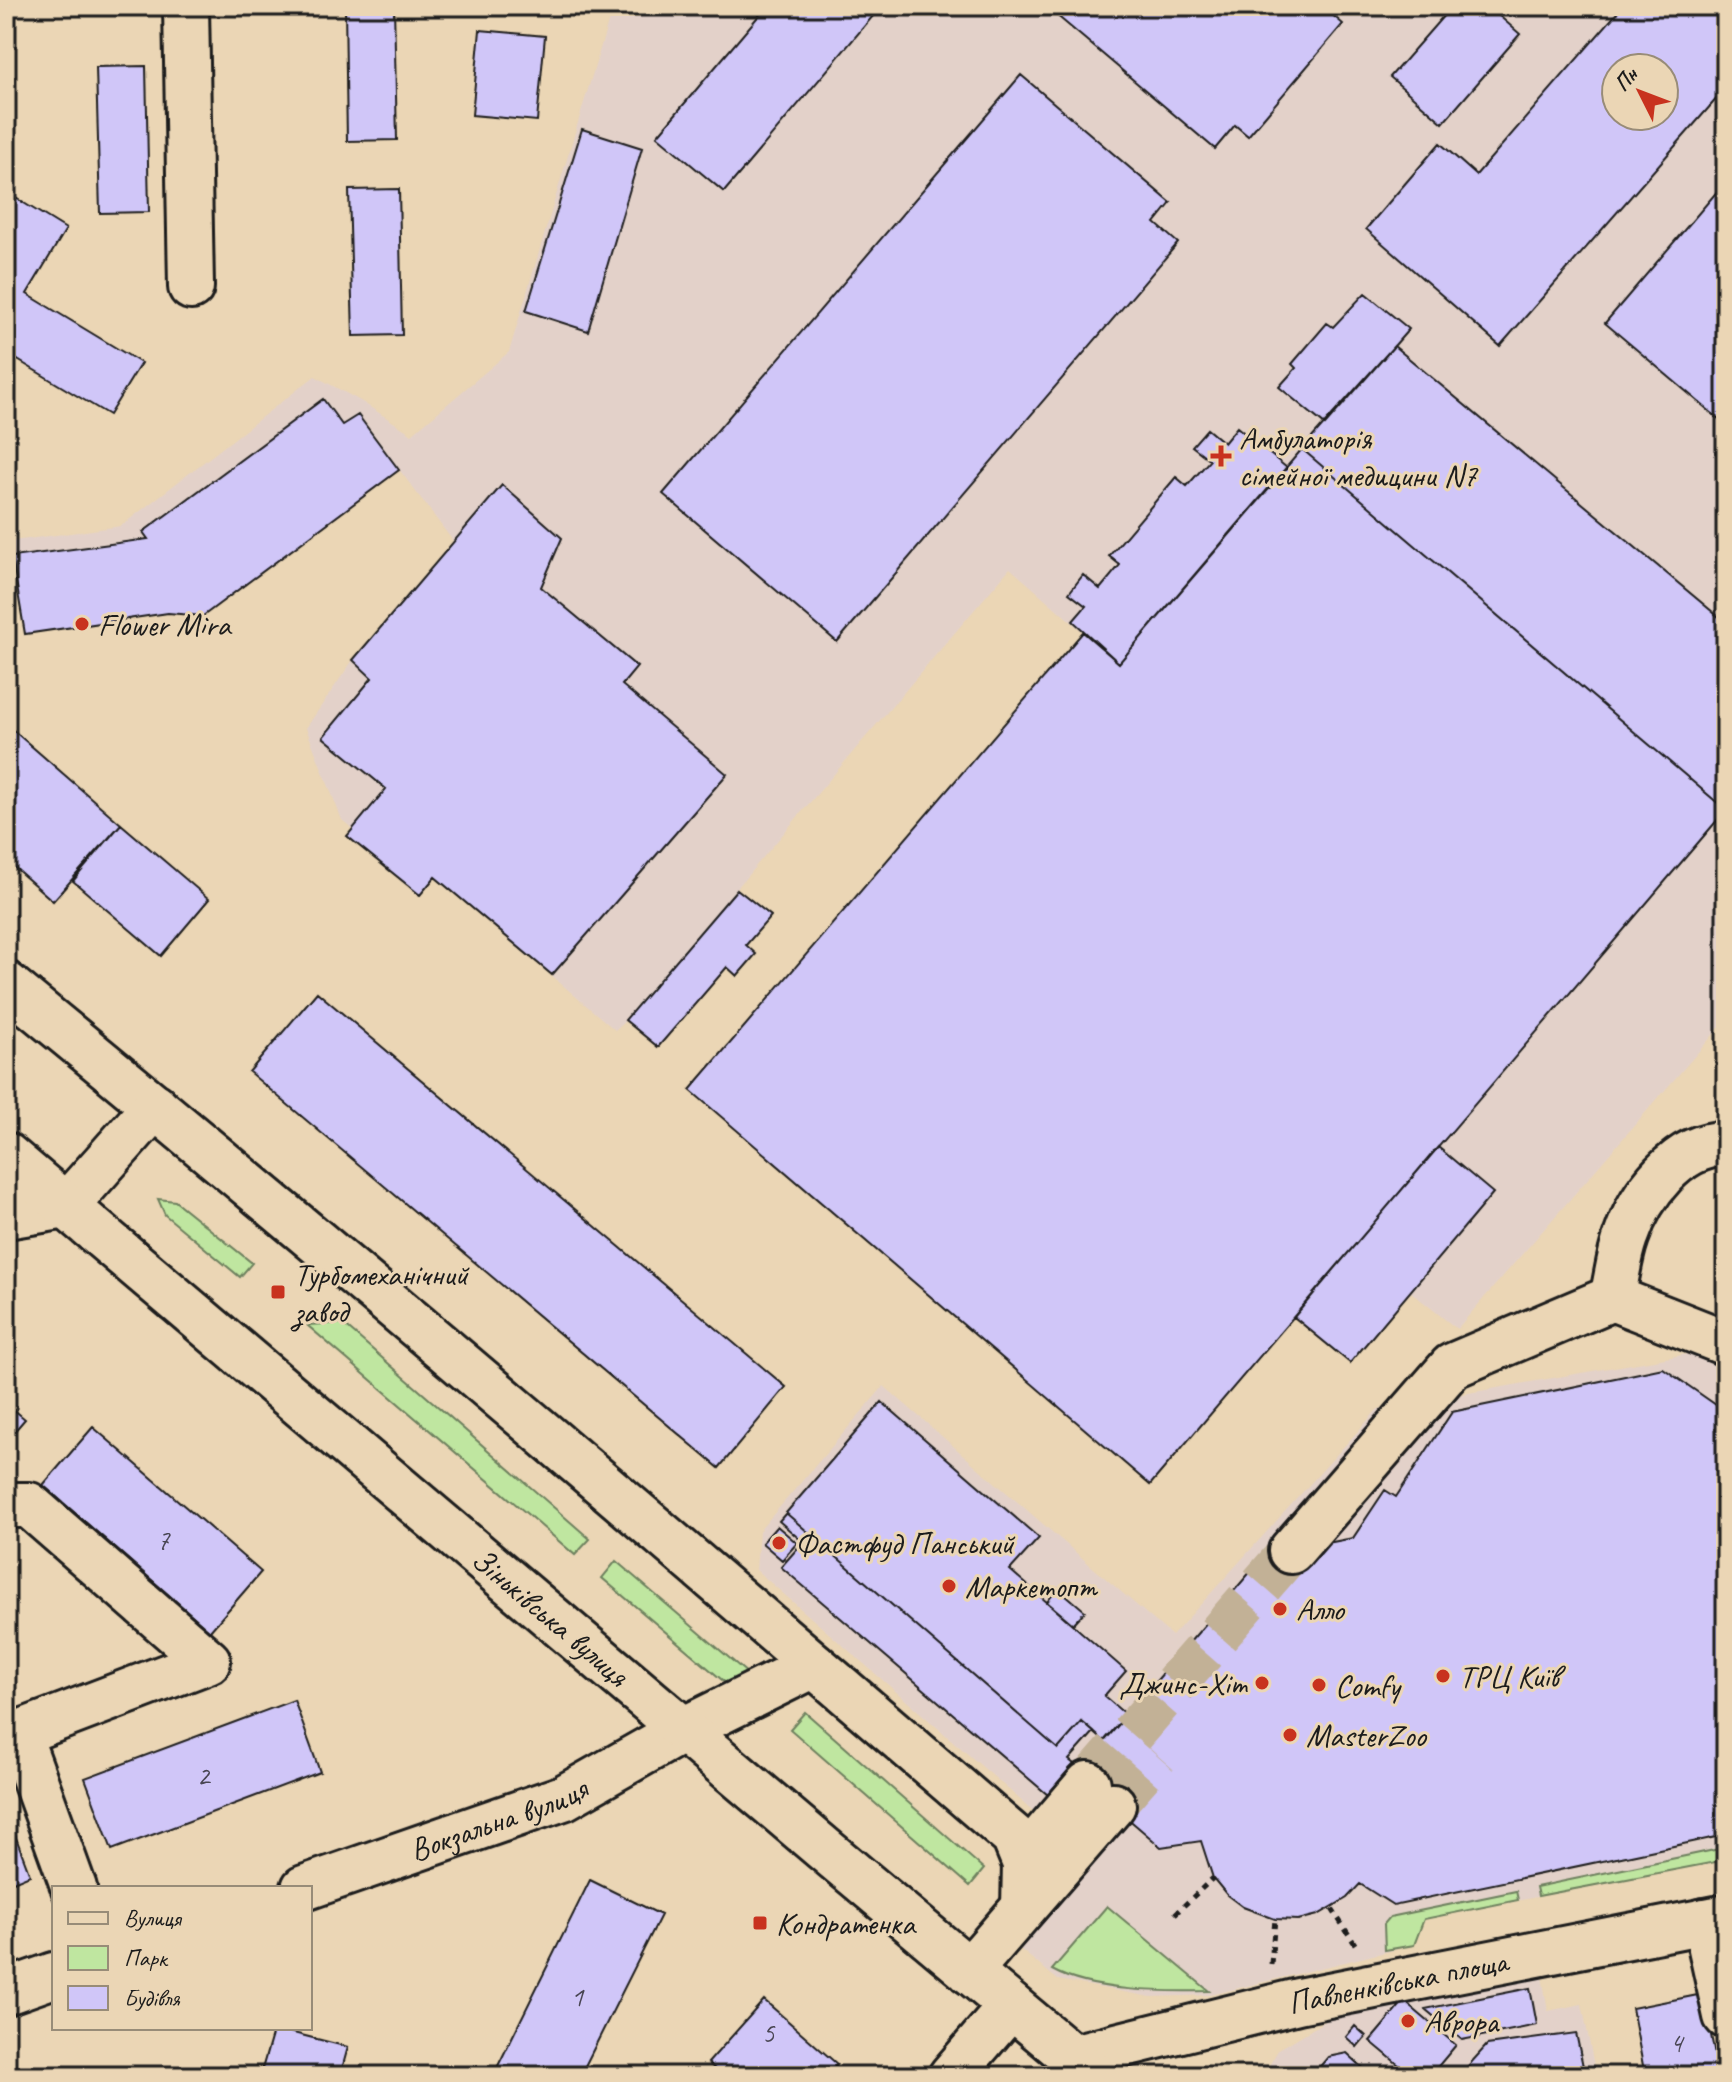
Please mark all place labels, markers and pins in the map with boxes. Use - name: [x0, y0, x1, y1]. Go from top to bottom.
- place label: Амбулаторія сімейної медицини N7: [1239, 418, 1479, 496]
- marker: Амбулаторія сімейної медицини N7: [1210, 445, 1232, 467]
- place label: Flower Mira: [98, 604, 232, 645]
- marker: Flower Mira: [73, 615, 91, 633]
- place label: Турбомеханічний завод: [290, 1254, 470, 1332]
- marker: Турбомеханічний завод: [269, 1283, 287, 1301]
- place label: Фастфуд Панський: [795, 1523, 1016, 1564]
- marker: Фастфуд Панський: [770, 1534, 788, 1552]
- place label: Маркетопт: [965, 1566, 1099, 1607]
- marker: Маркетопт: [940, 1577, 958, 1595]
- place label: Алло: [1296, 1589, 1346, 1630]
- marker: Алло: [1271, 1600, 1289, 1618]
- place label: ТРЦ Київ: [1459, 1656, 1566, 1697]
- place label: Джинс-Хіт: [1119, 1663, 1249, 1704]
- place label: Comfy: [1335, 1665, 1403, 1706]
- marker: ТРЦ Київ: [1434, 1667, 1452, 1685]
- marker: Джинс-Хіт: [1253, 1674, 1271, 1692]
- marker: Comfy: [1310, 1676, 1328, 1694]
- place label: MasterZoo: [1306, 1715, 1427, 1756]
- marker: MasterZoo: [1281, 1726, 1299, 1744]
- place label: Кондратенка: [776, 1903, 917, 1944]
- marker: Кондратенка: [751, 1914, 769, 1932]
- place label: Аврора: [1424, 2001, 1500, 2042]
- marker: Аврора: [1399, 2012, 1417, 2030]

